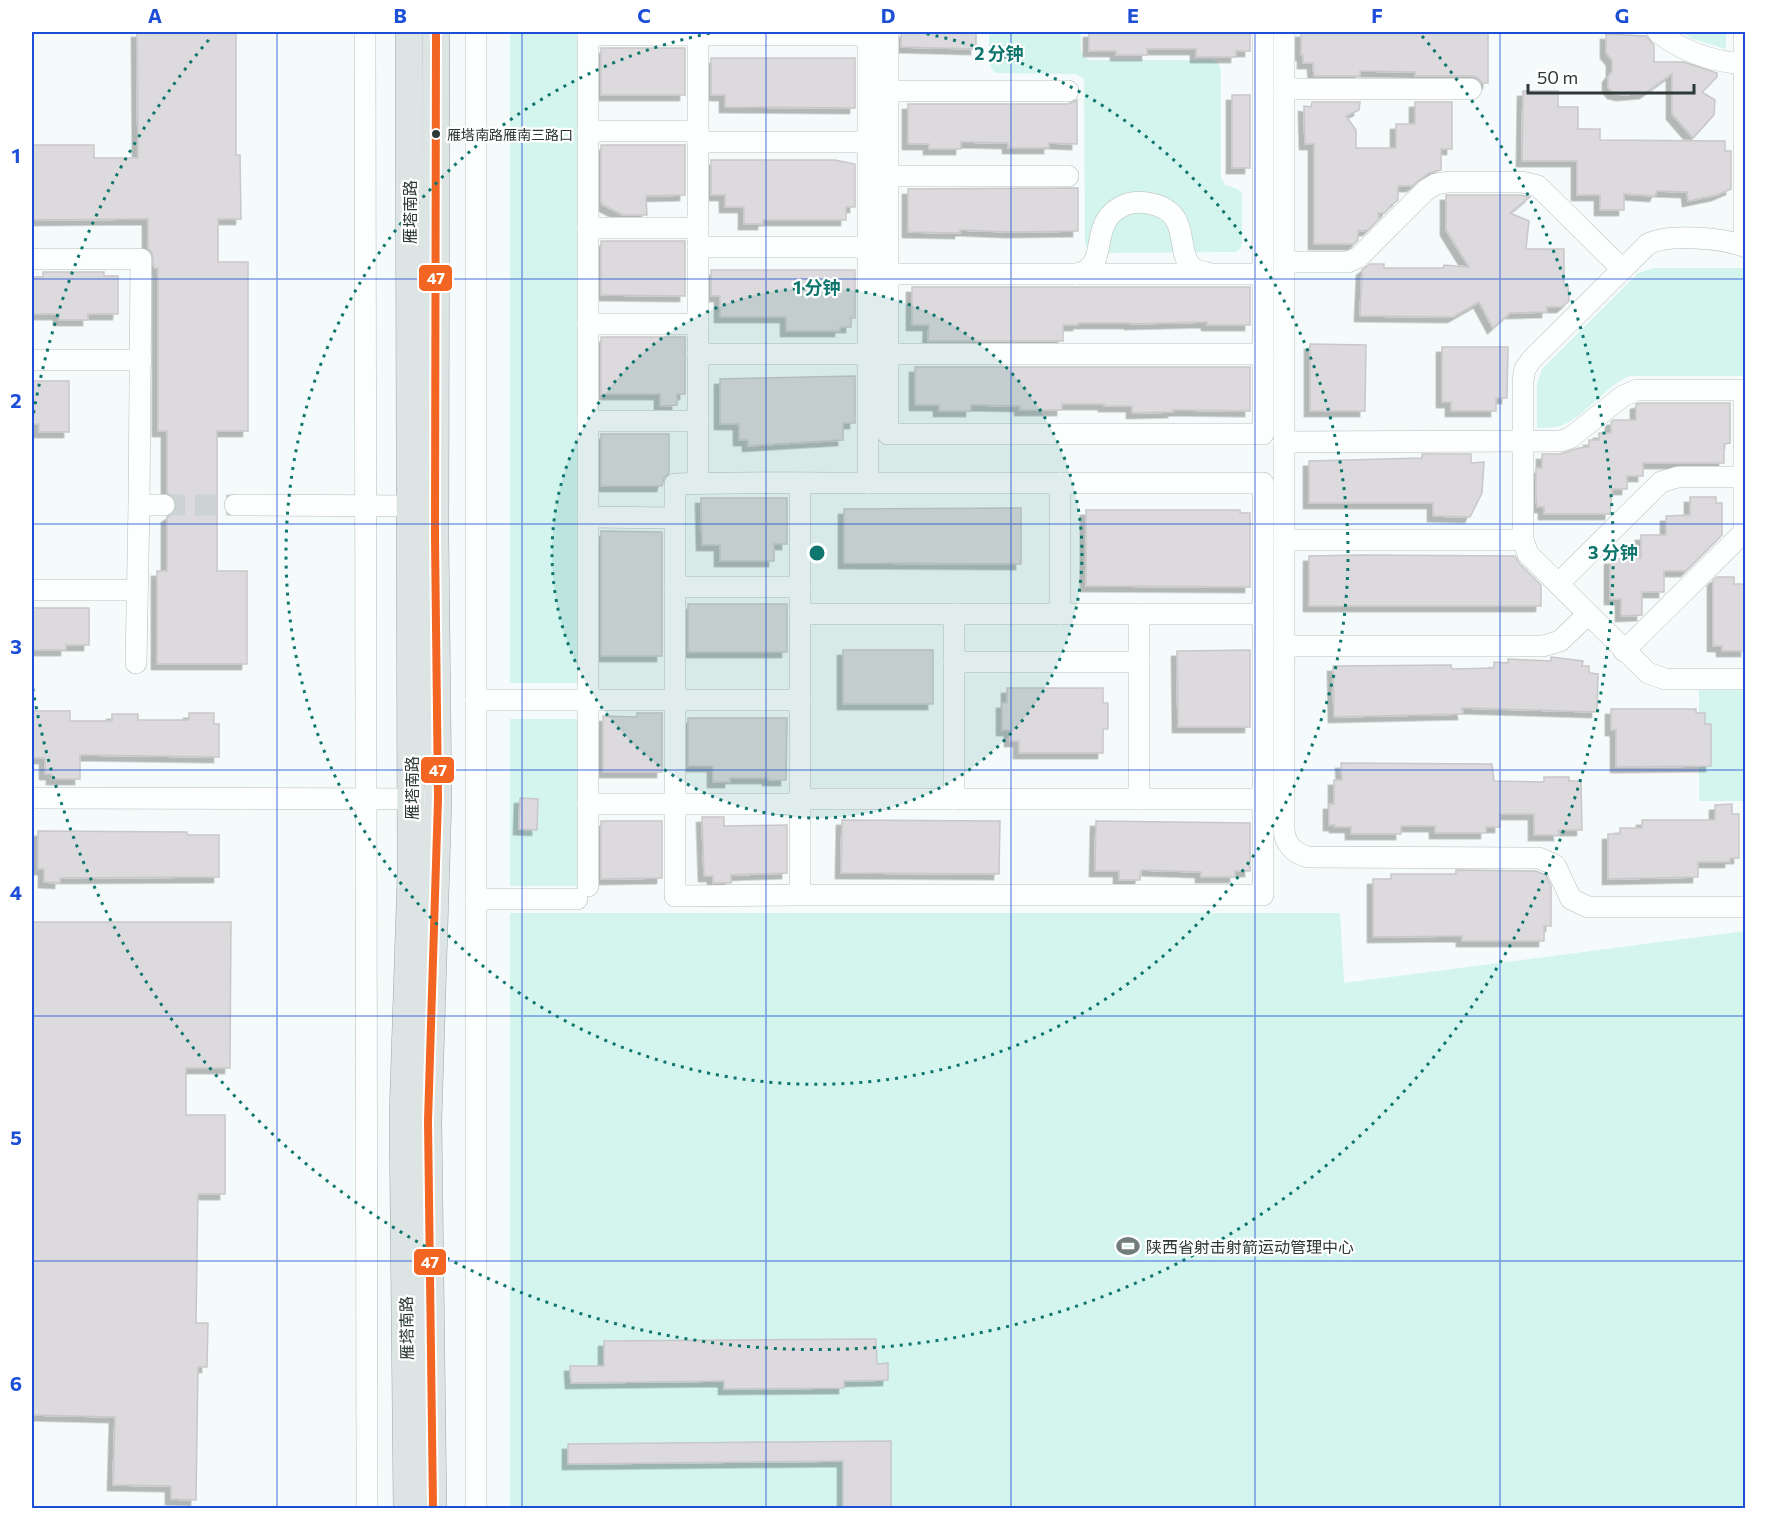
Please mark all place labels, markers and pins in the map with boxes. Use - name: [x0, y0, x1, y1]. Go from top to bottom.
- place label: 雁塔南路雁南三路口: [447, 126, 573, 143]
- marker: 雁塔南路雁南三路口: [430, 128, 442, 140]
- centre of rings: [807, 543, 827, 563]
- sports icon: 陕西省射击射箭运动管理中心: [1115, 1233, 1141, 1259]
- place label: 陕西省射击射箭运动管理中心: [1146, 1237, 1354, 1256]

